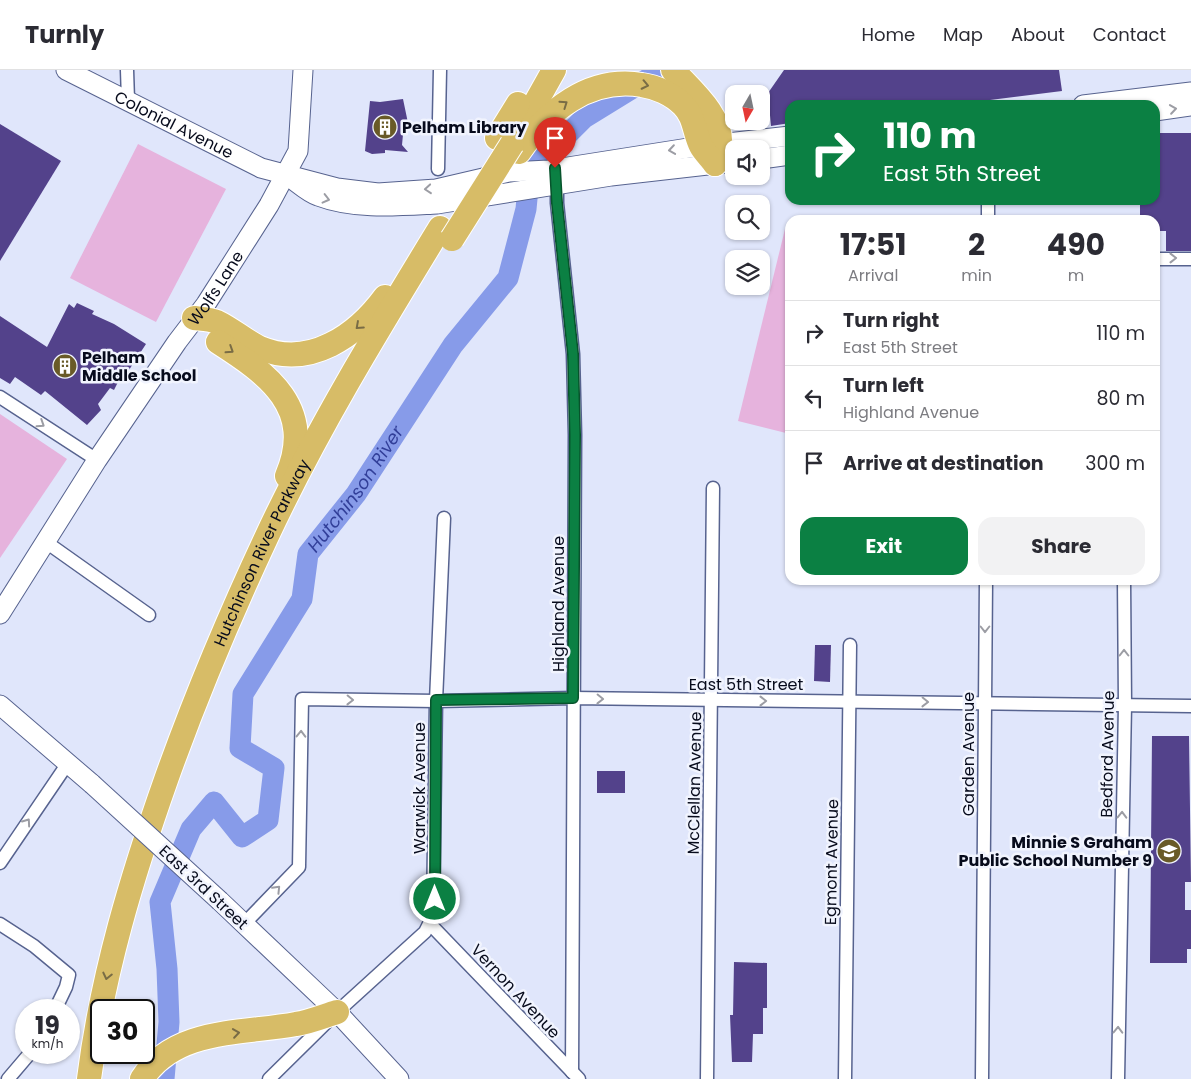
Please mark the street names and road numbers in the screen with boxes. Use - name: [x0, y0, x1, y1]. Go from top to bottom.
- street label: Colonial Avenue: [111, 85, 237, 164]
- street label: Wolfs Lane: [183, 246, 249, 331]
- street label: Hutchinson River Parkway: [208, 455, 315, 650]
- street label: Highland Avenue: [547, 536, 570, 672]
- street label: East 5th Street: [689, 673, 804, 696]
- street label: Bedford Avenue: [1095, 690, 1120, 818]
- street label: Garden Avenue: [957, 692, 980, 816]
- street label: McClellan Avenue: [682, 711, 707, 855]
- street label: Warwick Avenue: [408, 722, 431, 854]
- street label: Egmont Avenue: [819, 799, 844, 925]
- street label: East 3rd Street: [154, 840, 254, 935]
- street label: Vernon Avenue: [466, 939, 566, 1044]

